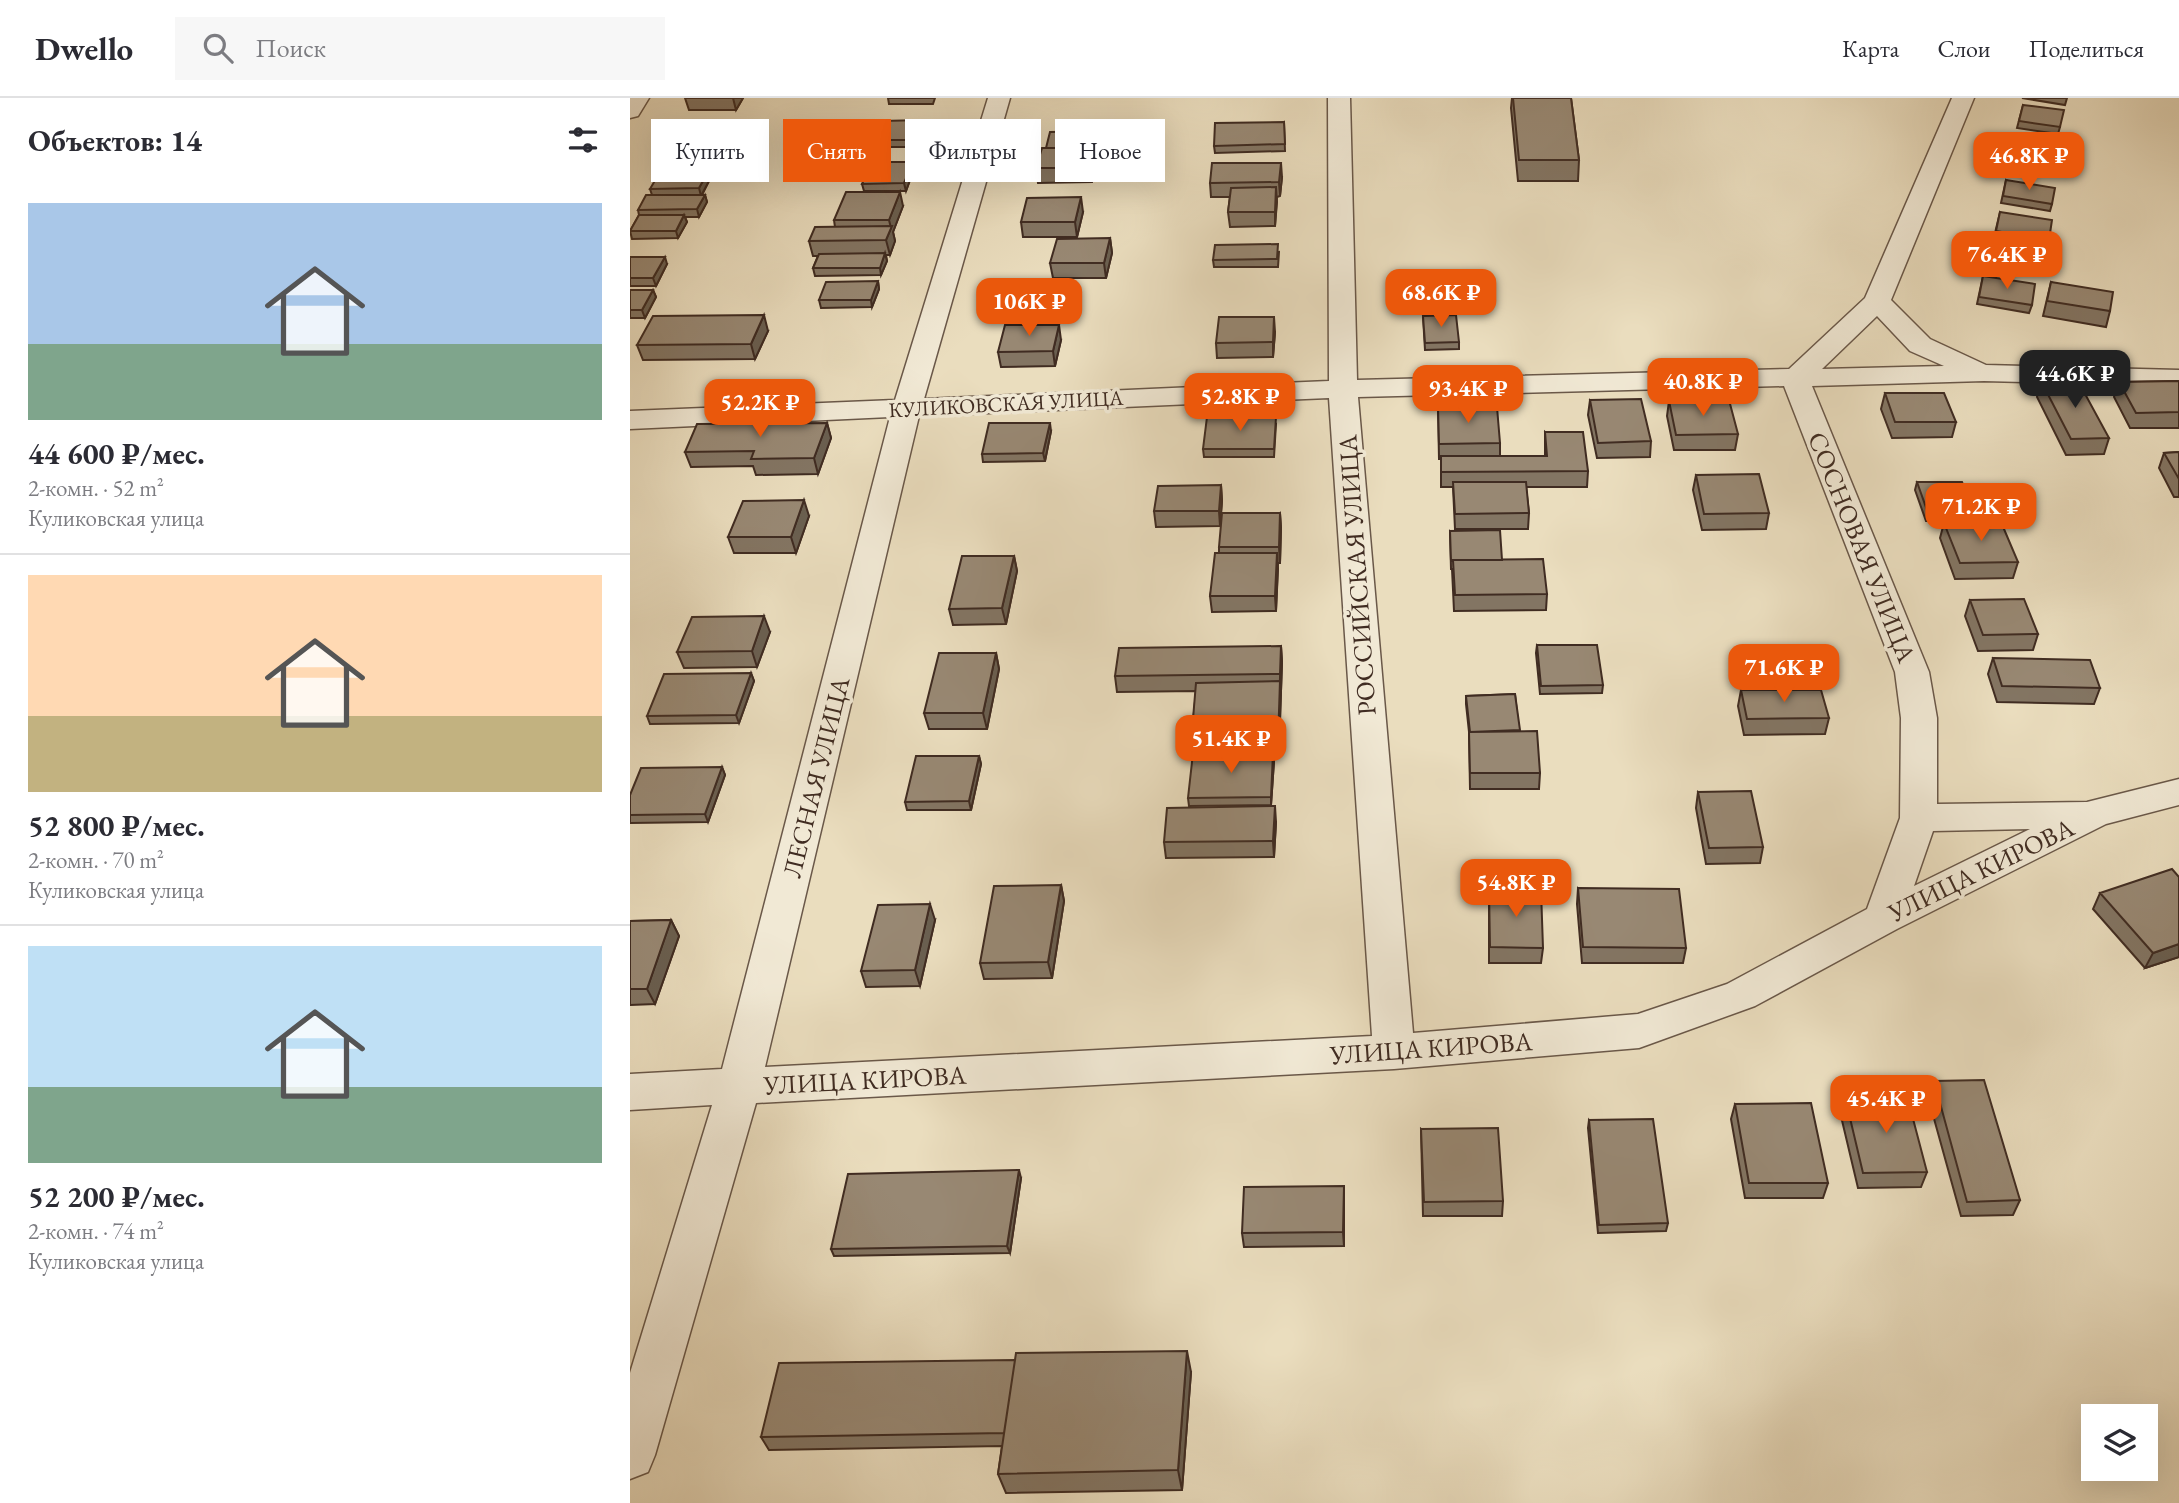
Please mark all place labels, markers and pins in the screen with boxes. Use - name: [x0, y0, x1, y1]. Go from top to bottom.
- pin: 46.8K ₽: [1964, 132, 2094, 192]
- pin: 76.4K ₽: [1942, 232, 2072, 291]
- pin: 68.6K ₽: [1376, 270, 1506, 329]
- pin: 106K ₽: [972, 278, 1086, 338]
- pin: 44.6K ₽: [2010, 350, 2140, 410]
- pin: 40.8K ₽: [1638, 358, 1768, 418]
- pin: 93.4K ₽: [1403, 366, 1533, 425]
- pin: 52.8K ₽: [1175, 374, 1305, 433]
- pin: 52.2K ₽: [695, 380, 825, 439]
- pin: 71.2K ₽: [1916, 484, 2046, 543]
- pin: 71.6K ₽: [1719, 644, 1849, 704]
- pin: 51.4K ₽: [1166, 716, 1296, 775]
- pin: 54.8K ₽: [1451, 860, 1581, 919]
- pin: 45.4K ₽: [1821, 1076, 1951, 1135]

